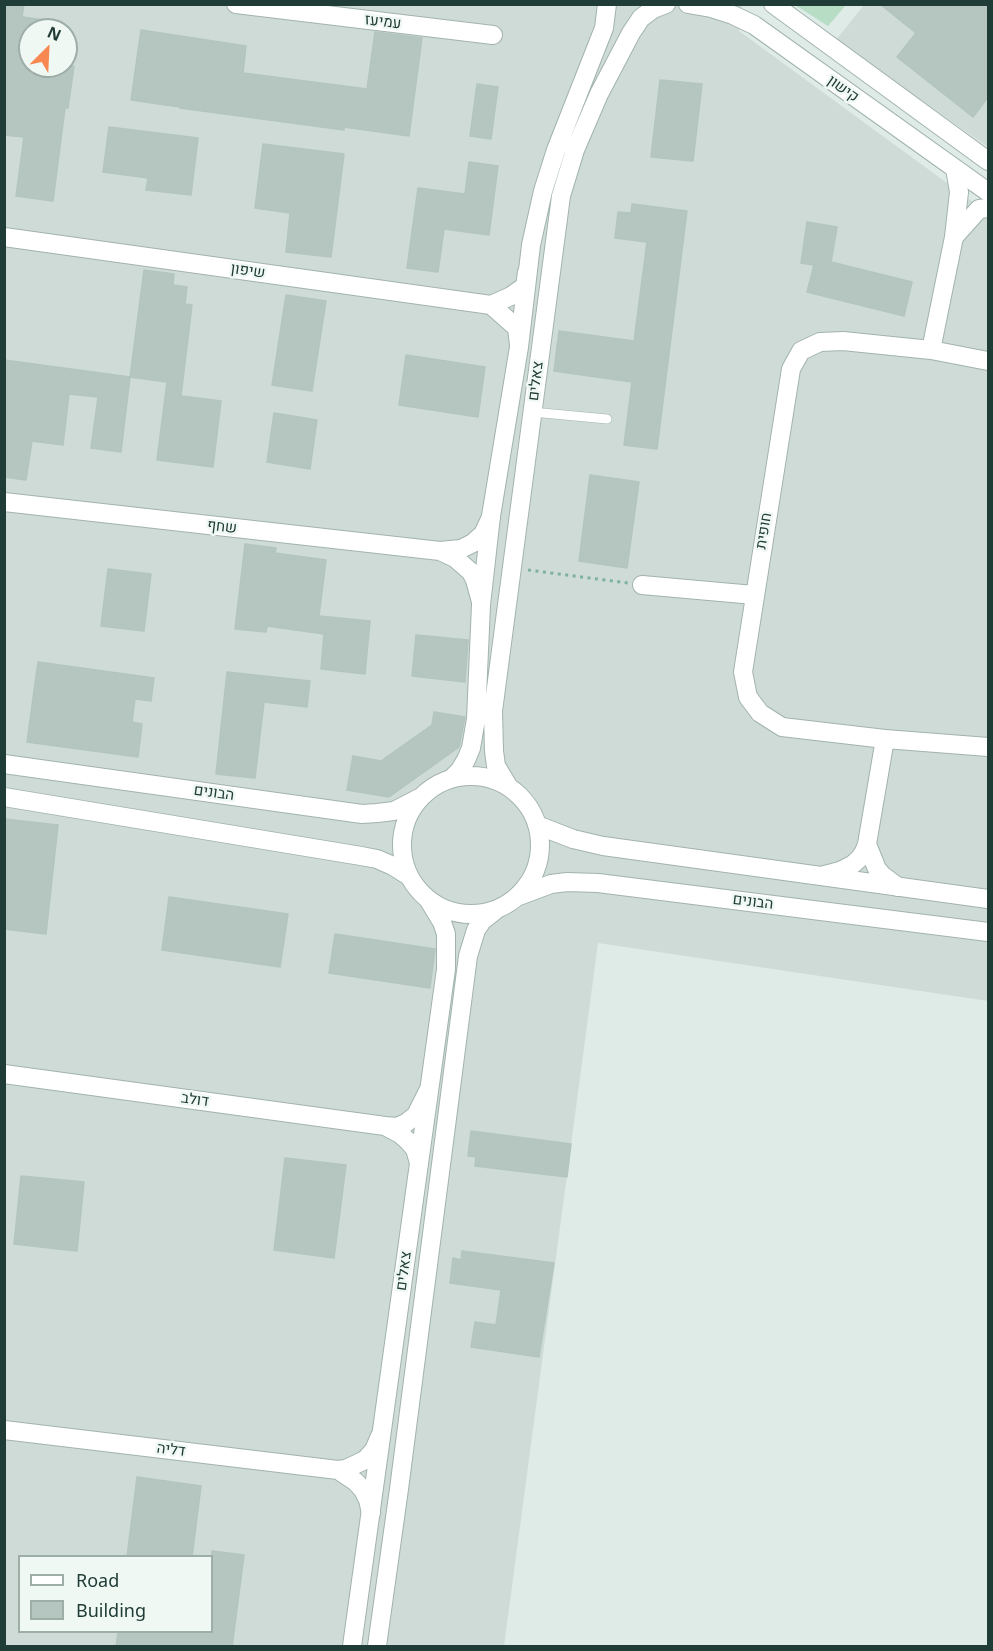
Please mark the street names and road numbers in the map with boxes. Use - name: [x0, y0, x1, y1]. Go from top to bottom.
- street label: עמיעז: [364, 11, 402, 33]
- street label: קישון: [824, 72, 862, 106]
- street label: שיפון: [230, 260, 266, 282]
- street label: צאלים: [525, 360, 547, 402]
- street label: חופית: [752, 511, 776, 551]
- street label: שחף: [206, 516, 238, 538]
- street label: הבונים: [193, 781, 235, 805]
- street label: הבונים: [732, 891, 774, 913]
- street label: דולב: [180, 1089, 210, 1111]
- street label: צאלים: [392, 1250, 416, 1292]
- street label: דליה: [156, 1439, 186, 1461]

